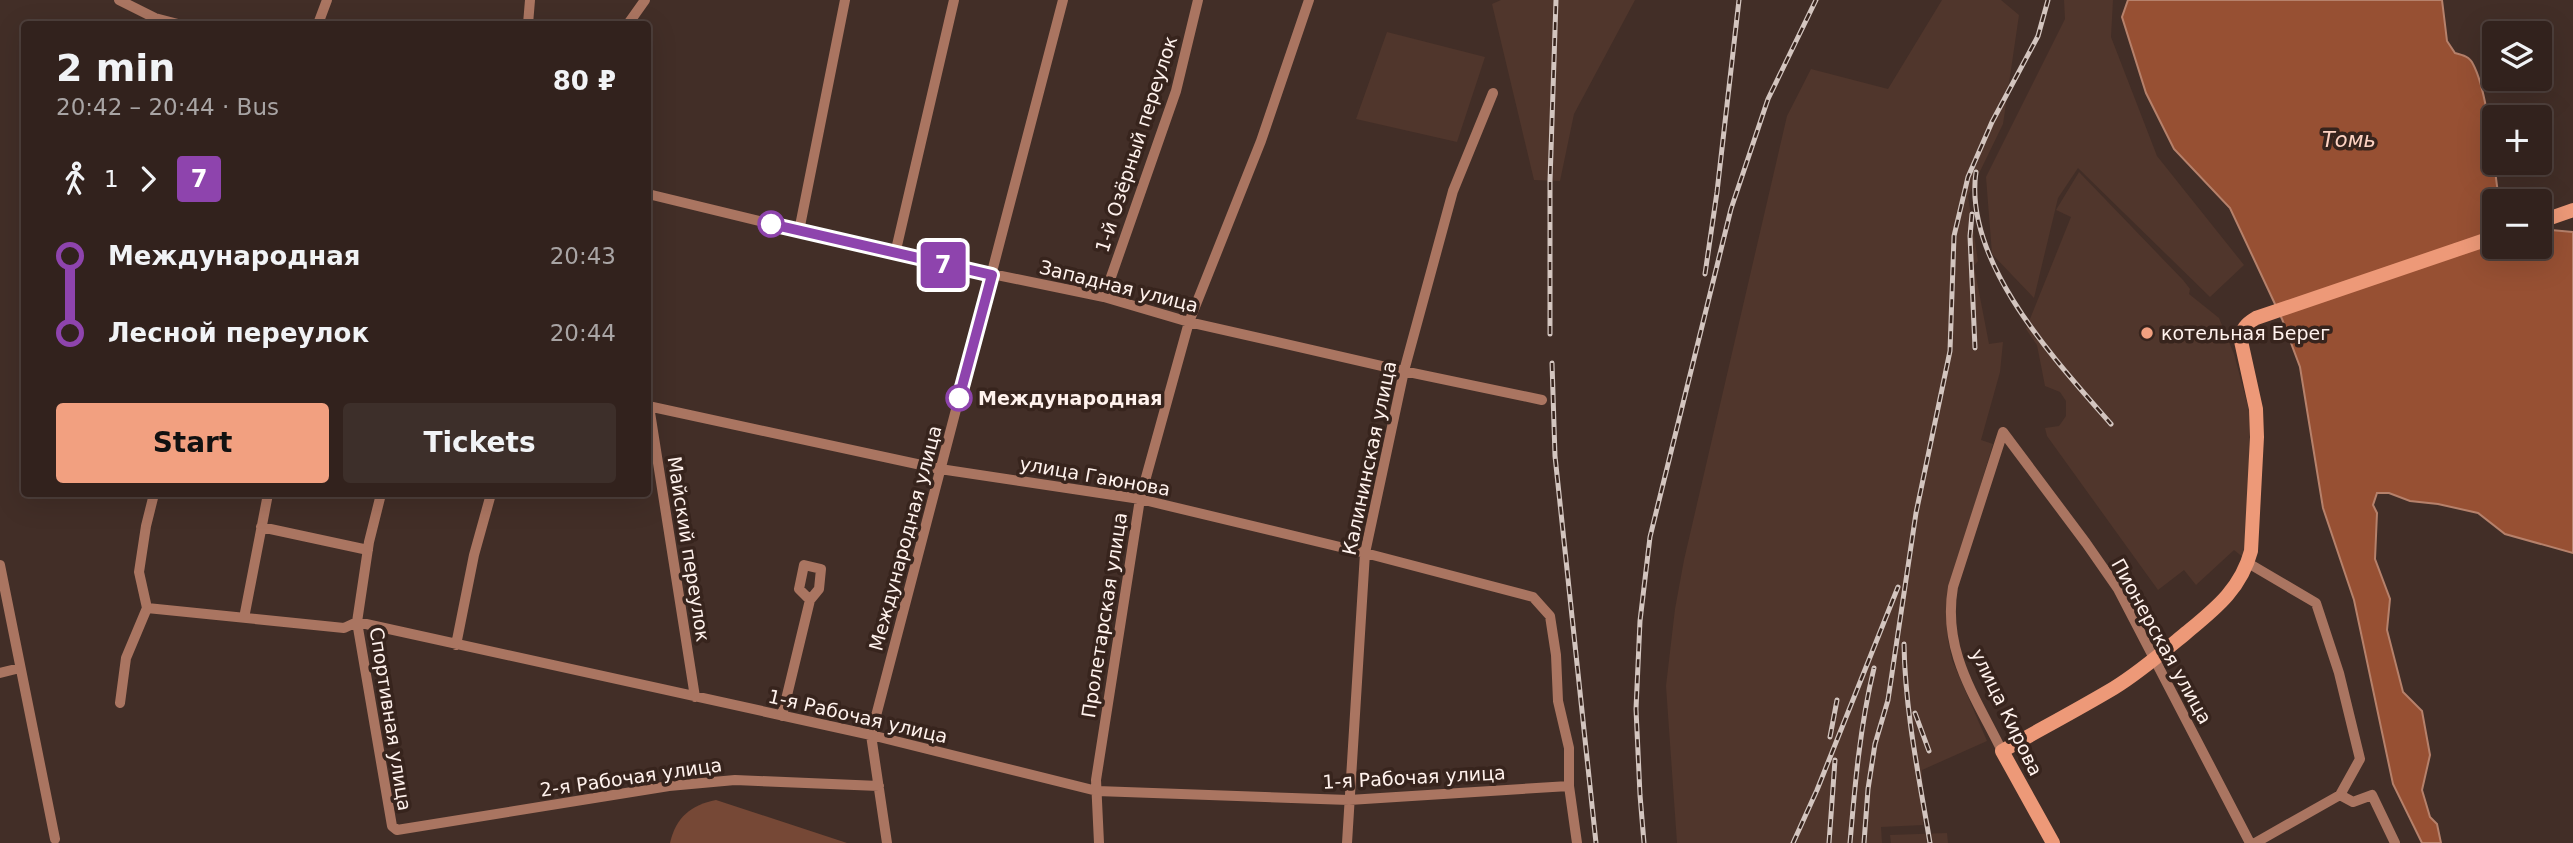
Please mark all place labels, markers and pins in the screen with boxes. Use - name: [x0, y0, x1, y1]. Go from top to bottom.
- unlabelled marker: [758, 211, 784, 237]
- place label: котельная Берег: [2161, 322, 2330, 344]
- marker: котельная Берег: [2139, 325, 2155, 341]
- marker: Международная: [946, 385, 972, 411]
- place label: Международная: [978, 387, 1163, 409]

